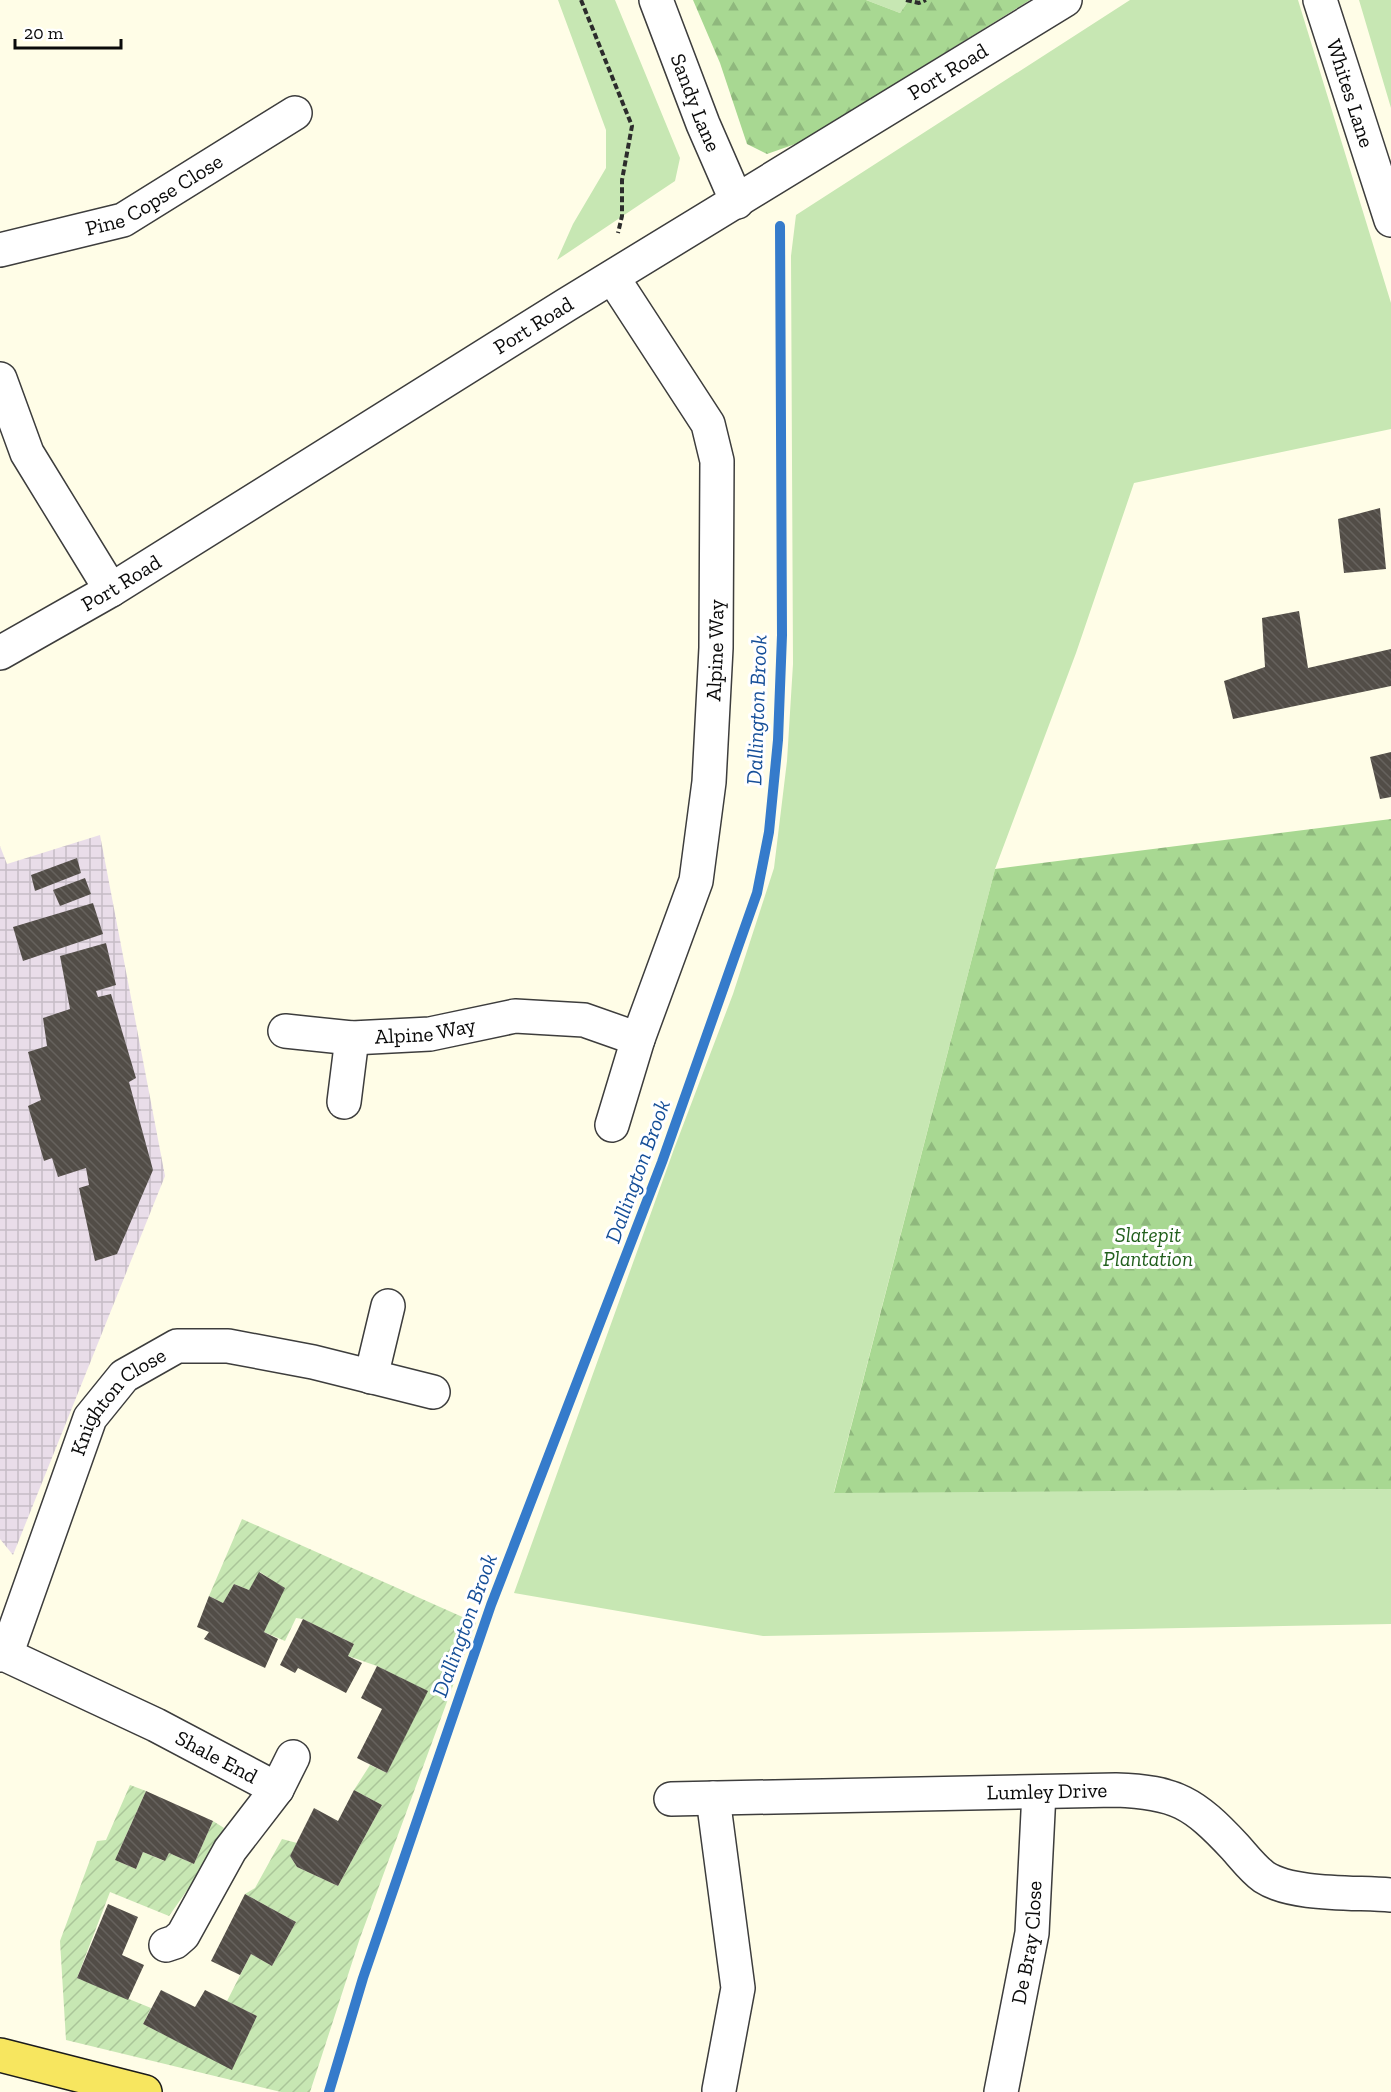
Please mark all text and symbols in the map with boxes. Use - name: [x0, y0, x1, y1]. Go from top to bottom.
- scale bar: [15, 12, 122, 50]
- text: 20 m: [24, 22, 64, 44]
- street label: Whites Lane: [1321, 36, 1380, 151]
- street label: Port Road: [903, 37, 992, 105]
- street label: Sandy Lane: [665, 50, 727, 156]
- street label: Pine Copse Close: [83, 148, 227, 241]
- street label: Port Road: [489, 291, 578, 359]
- street label: Port Road: [77, 549, 166, 616]
- street label: Alpine Way: [700, 599, 728, 702]
- water label: Dallington Brook: [740, 634, 773, 786]
- street label: Alpine Way: [374, 1012, 478, 1049]
- water label: Dallington Brook: [599, 1096, 676, 1247]
- park label: Slatepit Plantation: [1103, 1222, 1193, 1271]
- street label: Knighton Close: [65, 1342, 170, 1459]
- water label: Dallington Brook: [426, 1550, 503, 1701]
- street label: Shale End: [171, 1725, 262, 1789]
- street label: Lumley Drive: [986, 1777, 1108, 1805]
- street label: De Bray Close: [1005, 1880, 1047, 2006]

